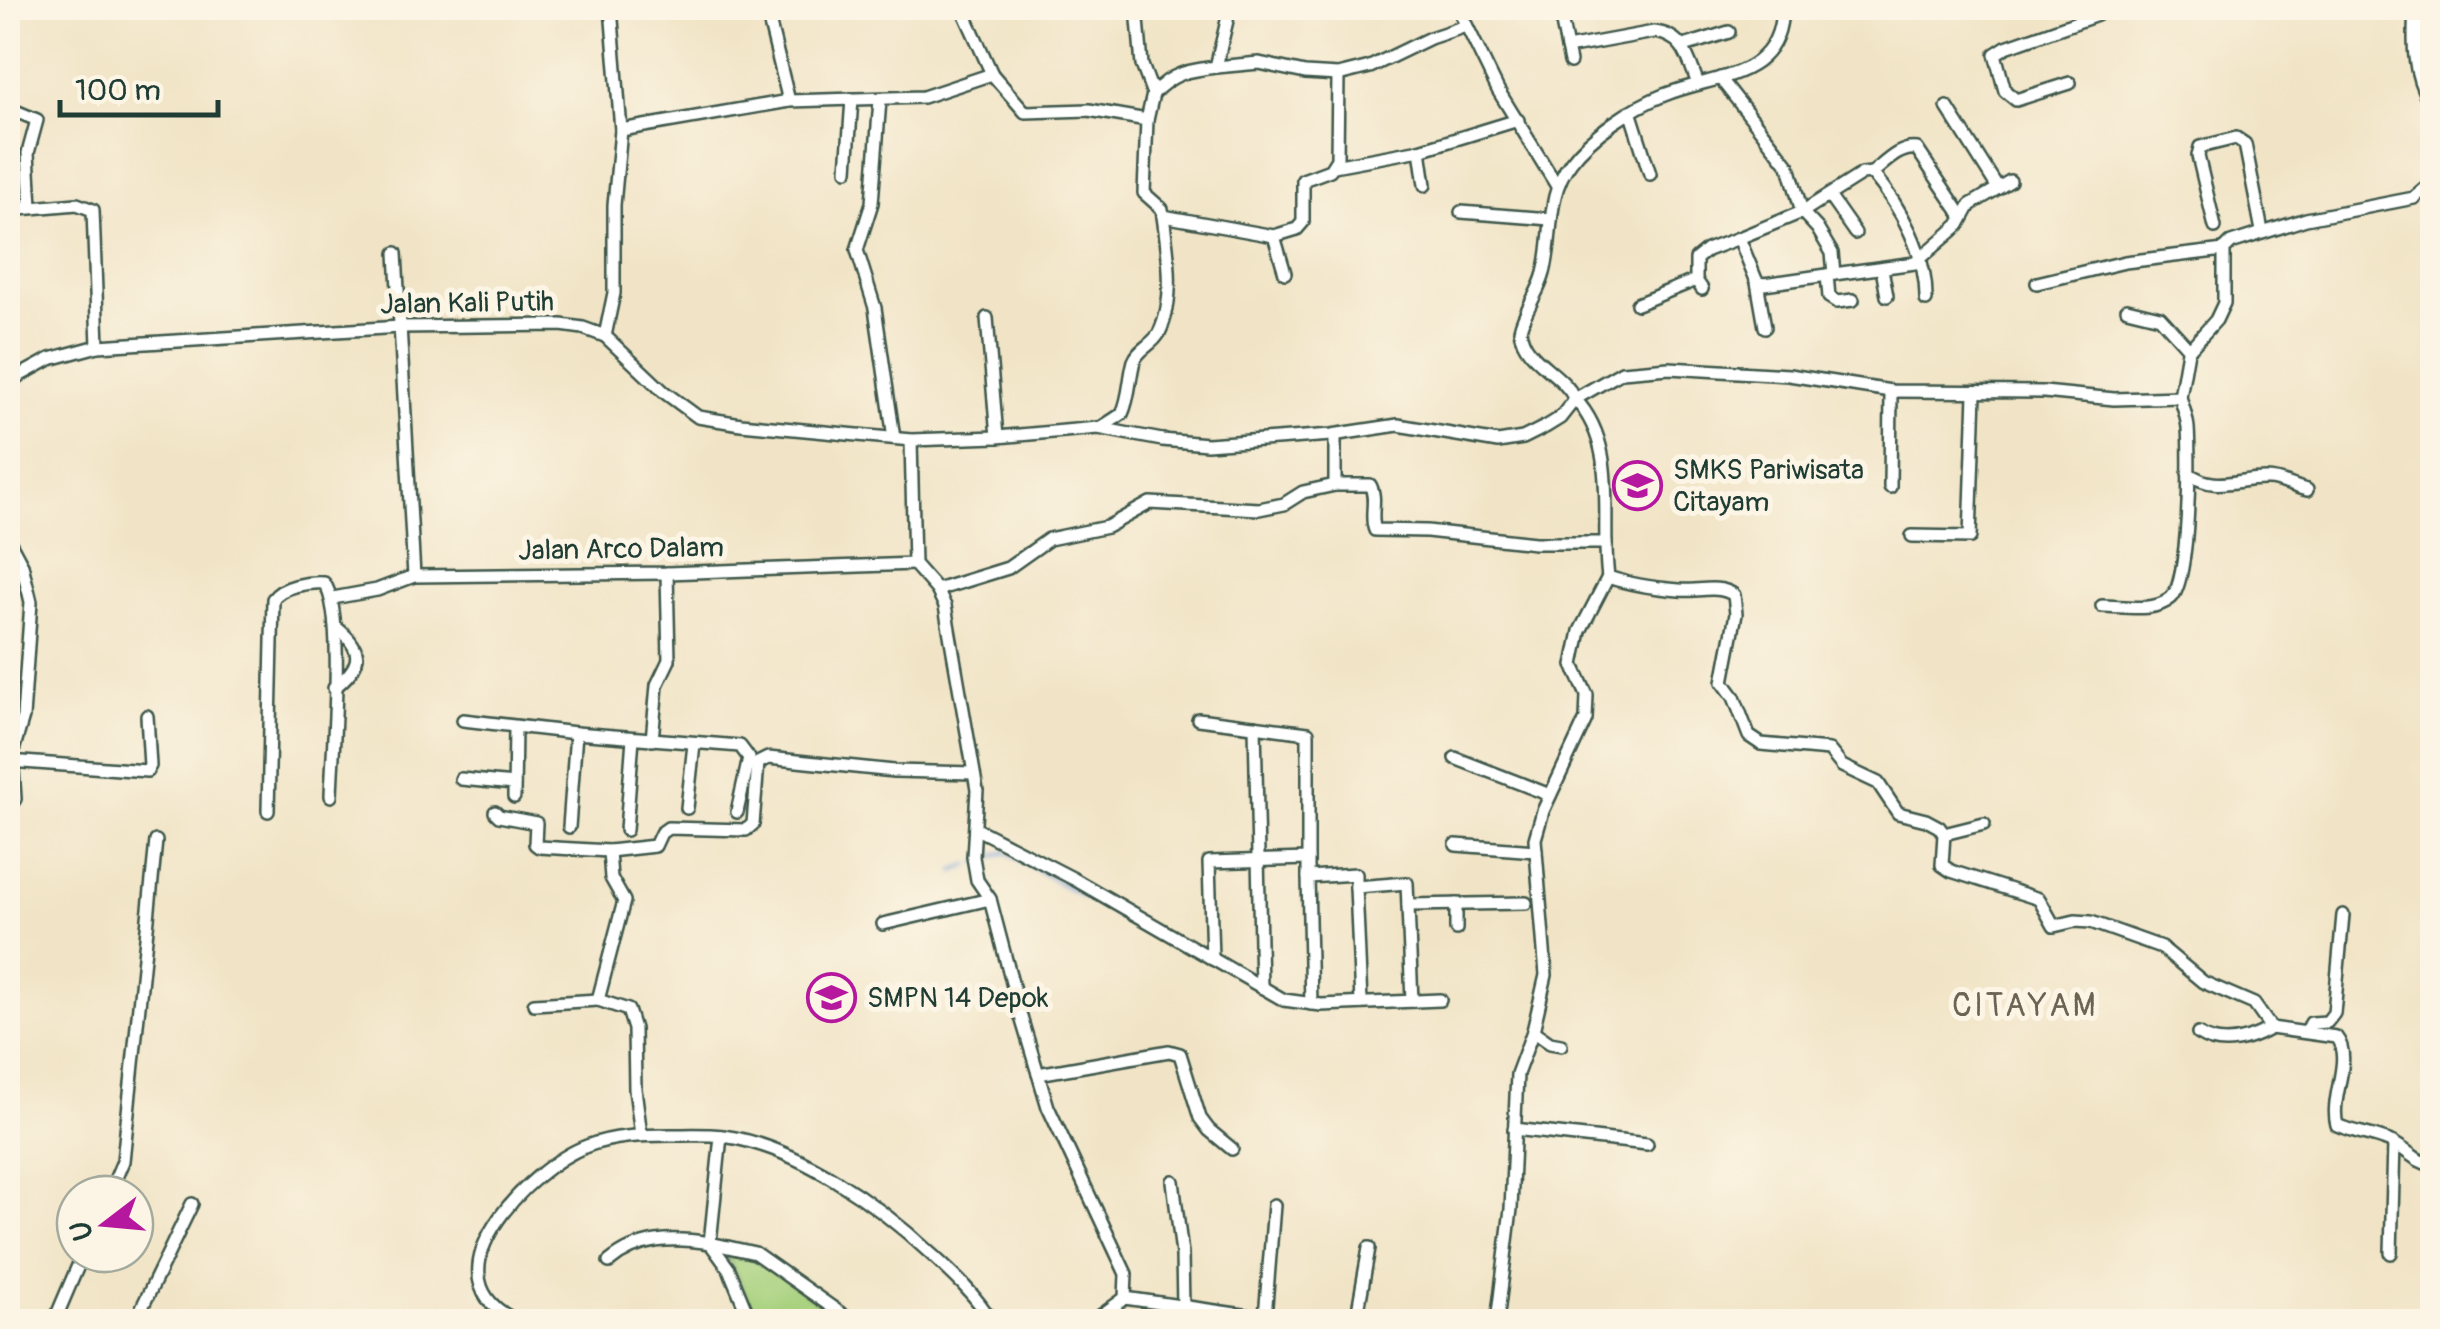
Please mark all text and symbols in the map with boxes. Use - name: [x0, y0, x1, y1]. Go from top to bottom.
- scale bar: [60, 55, 218, 117]
- text: 100 m: [75, 72, 161, 109]
- street label: Jalan Kali Putih: [380, 284, 554, 323]
- place label: SMKS Pariwisata Citayam: [1673, 453, 1864, 520]
- school or university icon: SMKS Pariwisata Citayam: [1612, 459, 1664, 511]
- street label: Jalan Arco Dalam: [518, 530, 724, 569]
- school or university icon: SMPN 14 Depok: [806, 971, 858, 1023]
- place label: SMPN 14 Depok: [867, 981, 1049, 1016]
- district label: CITAYAM: [1952, 986, 2098, 1026]
- north arrow: [55, 1174, 155, 1274]
- text: U: [63, 1217, 102, 1244]

